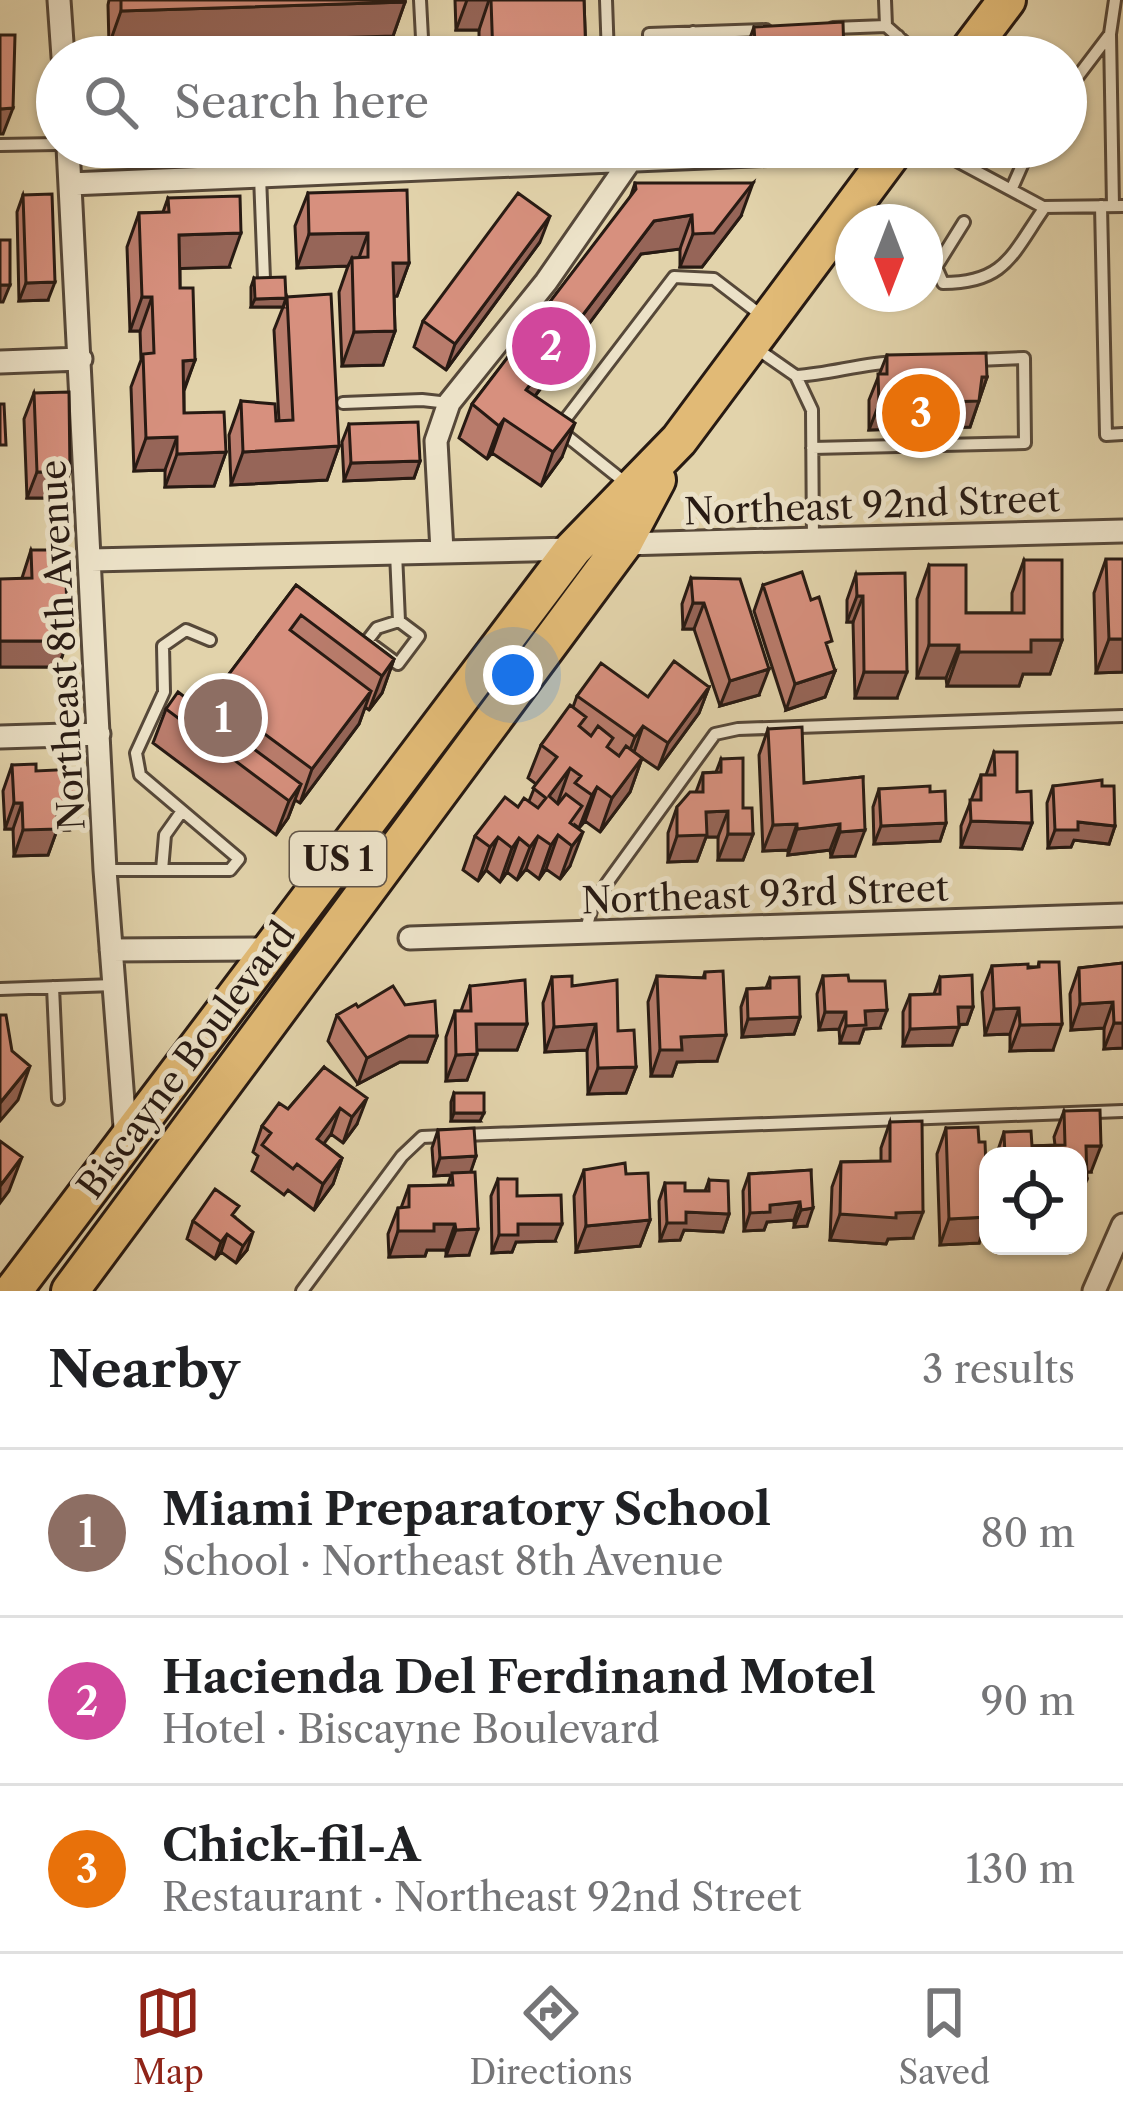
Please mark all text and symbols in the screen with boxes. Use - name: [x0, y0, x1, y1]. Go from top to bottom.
- search box: [36, 36, 1087, 168]
- icon: search: [78, 69, 144, 135]
- text: Search here: [174, 74, 429, 130]
- north arrow: [835, 204, 943, 312]
- pin: 2: [512, 301, 590, 391]
- pin: 3: [882, 368, 960, 458]
- street label: Northeast 8th Avenue: [30, 459, 94, 831]
- street label: Northeast 92nd Street: [683, 476, 1061, 534]
- your location: [483, 645, 543, 705]
- pin: 1: [184, 673, 262, 763]
- road number: US 1: [290, 832, 386, 886]
- street label: Northeast 93rd Street: [581, 866, 950, 922]
- street label: Biscayne Boulevard: [68, 913, 304, 1207]
- map controls: [979, 1147, 1087, 1255]
- button: locate: [979, 1147, 1087, 1255]
- text: Nearby: [48, 1338, 240, 1400]
- text: 3 results: [922, 1345, 1075, 1393]
- text: Miami Preparatory School: [162, 1481, 771, 1537]
- text: 1: [78, 1509, 96, 1557]
- text: 80 m: [980, 1509, 1075, 1557]
- text: School · Northeast 8th Avenue: [162, 1537, 723, 1585]
- text: Hacienda Del Ferdinand Motel: [162, 1649, 876, 1705]
- text: 2: [75, 1677, 99, 1725]
- text: 90 m: [981, 1677, 1075, 1725]
- text: Hotel · Biscayne Boulevard: [162, 1705, 660, 1753]
- text: Chick-fil-A: [162, 1817, 420, 1873]
- text: 3: [76, 1845, 98, 1893]
- text: 130 m: [966, 1845, 1075, 1893]
- text: Restaurant · Northeast 92nd Street: [162, 1873, 802, 1921]
- tab: Map: [133, 1980, 204, 2093]
- tab: Directions: [470, 1980, 633, 2093]
- tab: Saved: [898, 1980, 990, 2093]

